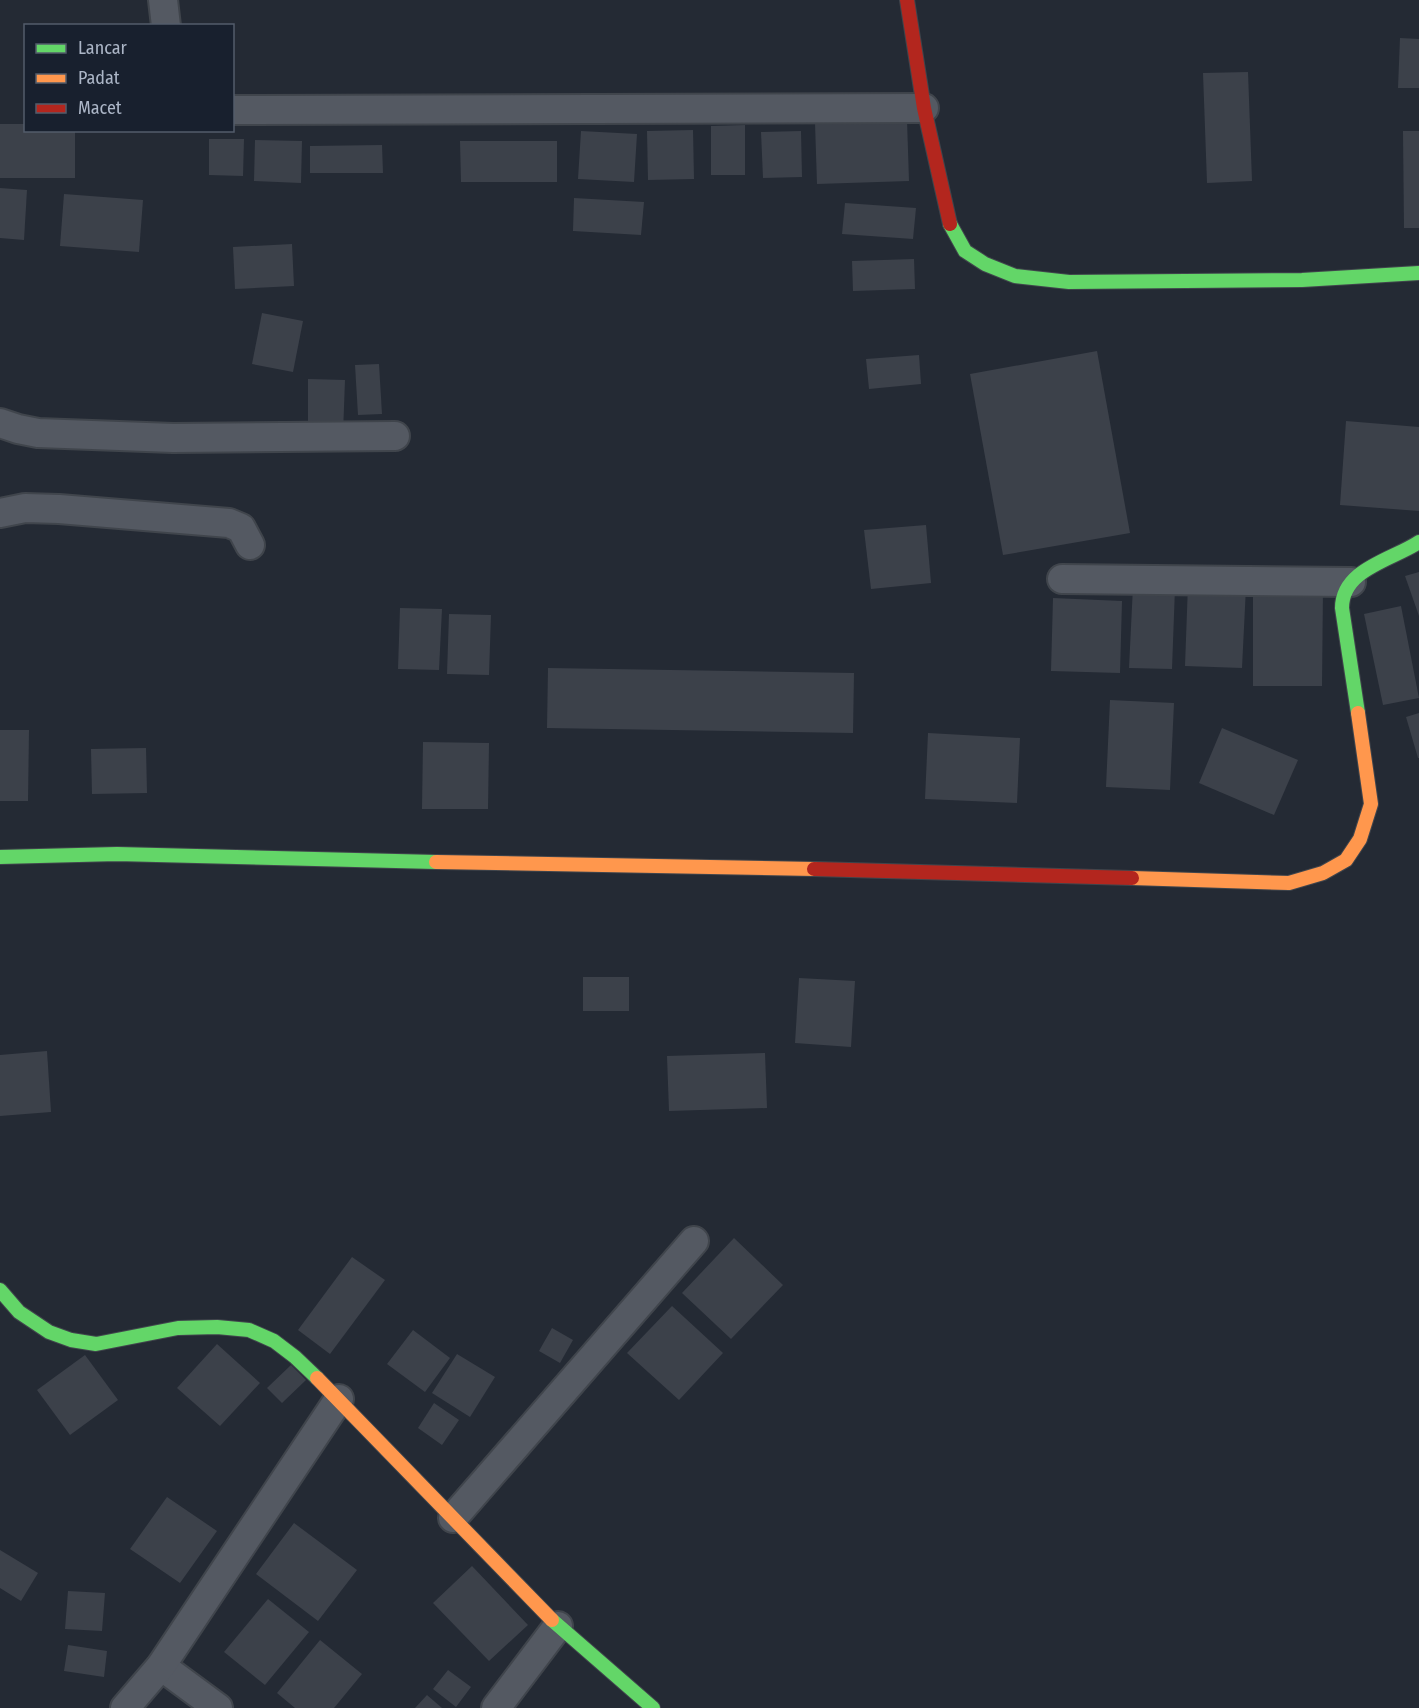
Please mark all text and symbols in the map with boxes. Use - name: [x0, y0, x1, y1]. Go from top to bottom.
- legend: [24, 24, 234, 132]
- text: Lancar: [78, 37, 127, 59]
- text: Padat: [78, 67, 120, 89]
- text: Macet: [78, 97, 122, 119]

